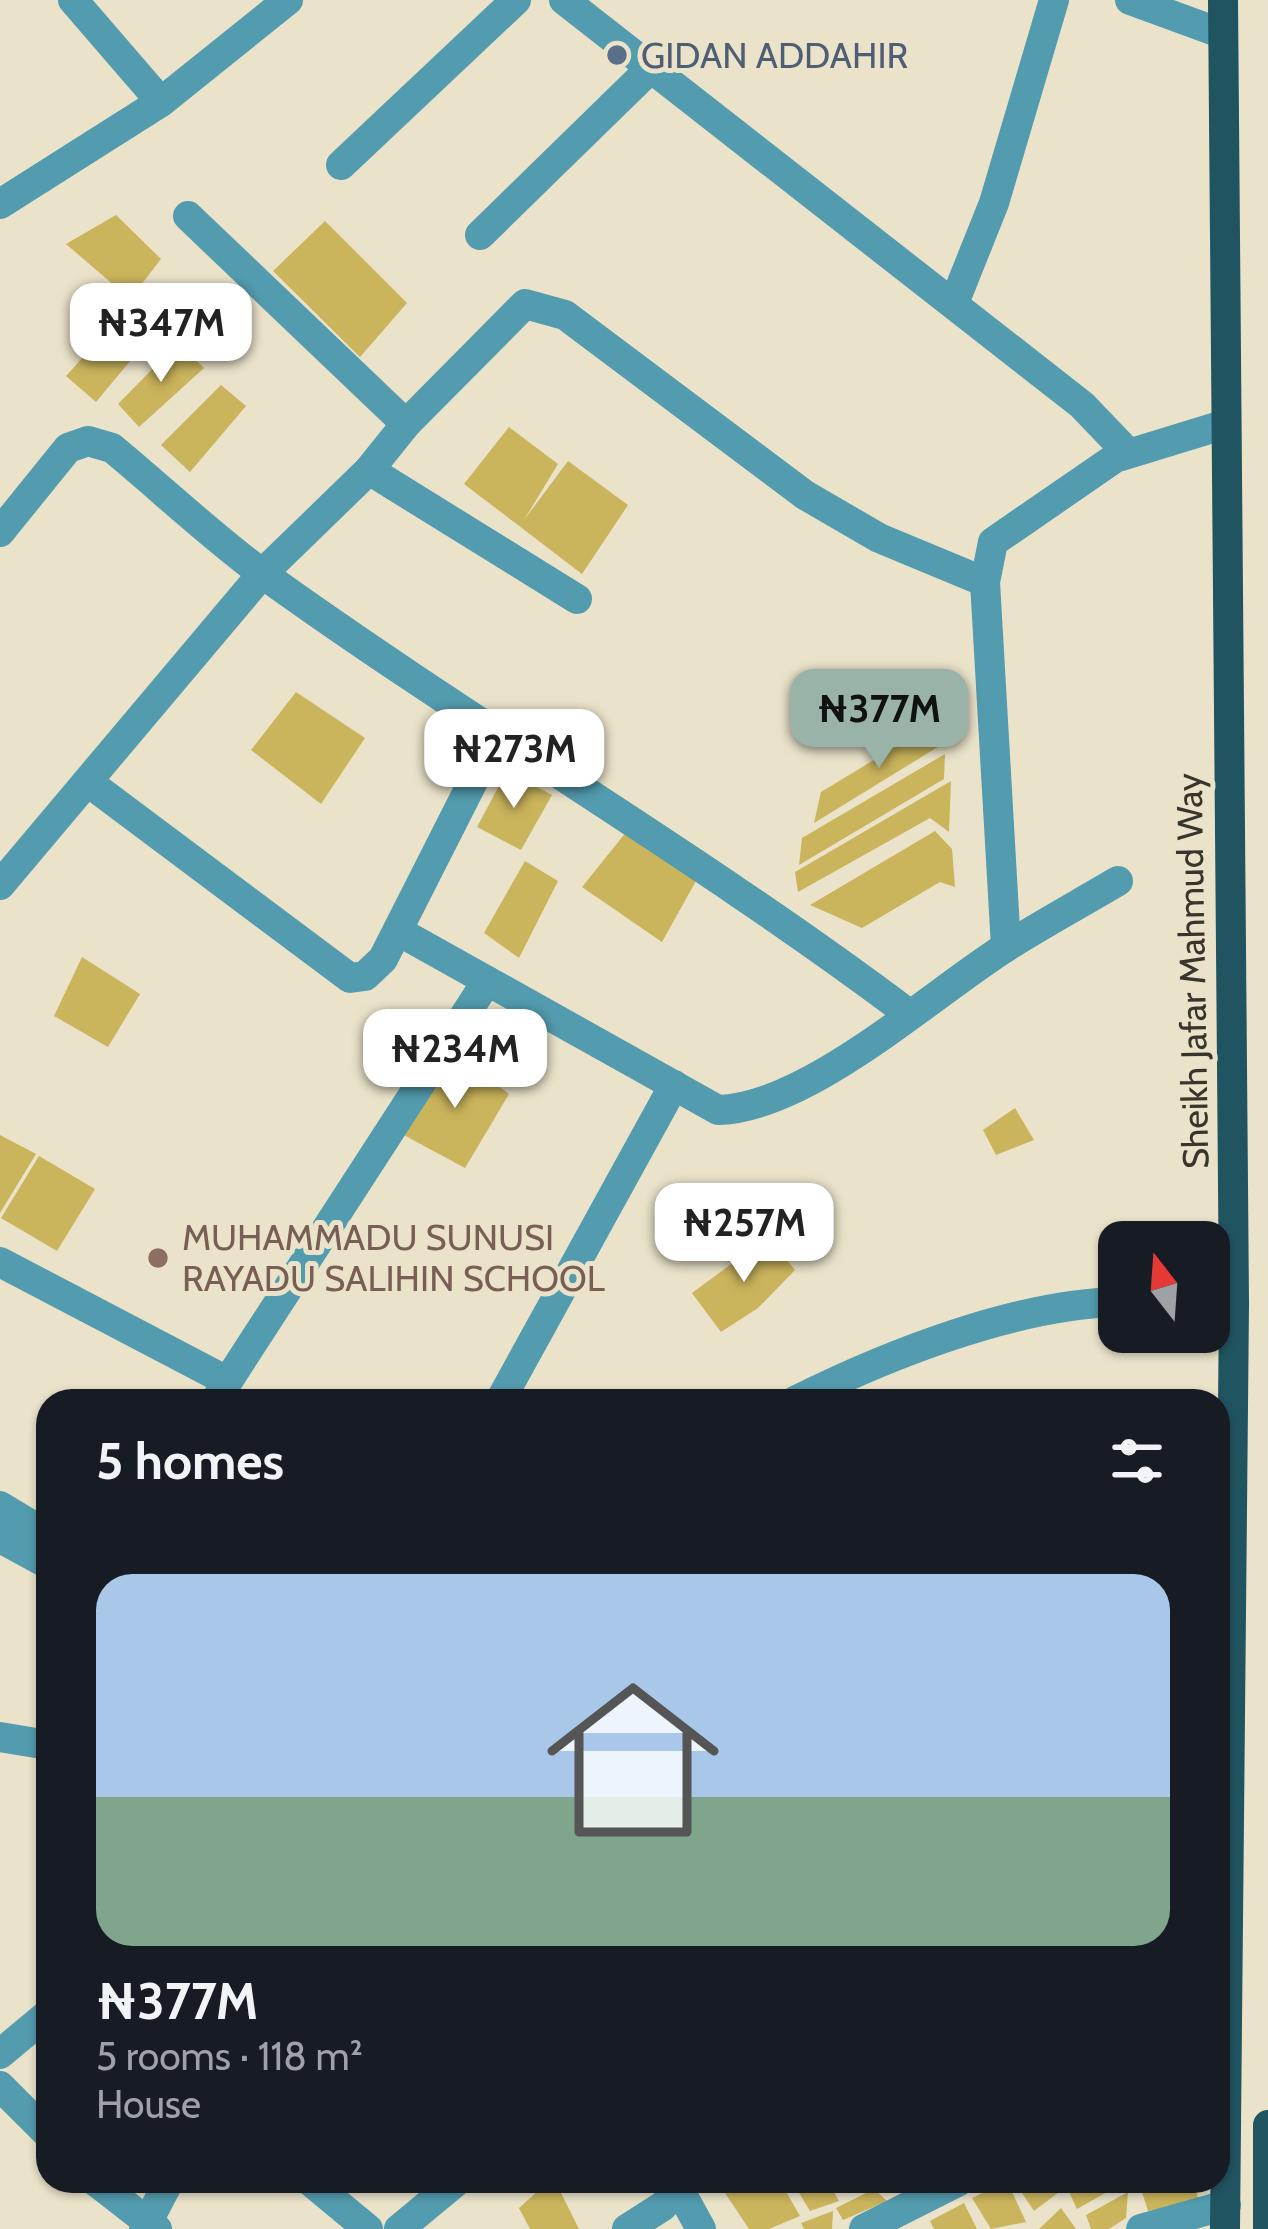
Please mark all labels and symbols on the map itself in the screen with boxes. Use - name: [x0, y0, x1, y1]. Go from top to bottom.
- place label: GIDAN ADDAHIR: [641, 33, 909, 77]
- marker: GIDAN ADDAHIR: [604, 42, 630, 68]
- pin: ₦347M: [77, 283, 245, 385]
- pin: ₦377M: [795, 669, 963, 771]
- pin: ₦273M: [430, 709, 598, 811]
- street label: Sheikh Jafar Mahmud Way: [1167, 773, 1217, 1169]
- pin: ₦234M: [371, 1009, 539, 1111]
- pin: ₦257M: [660, 1183, 828, 1285]
- place label: MUHAMMADU SUNUSI RAYADU SALIHIN SCHOOL: [182, 1215, 605, 1300]
- north arrow: [1098, 1221, 1230, 1353]
- marker: MUHAMMADU SUNUSI RAYADU SALIHIN SCHOOL: [145, 1245, 171, 1271]

